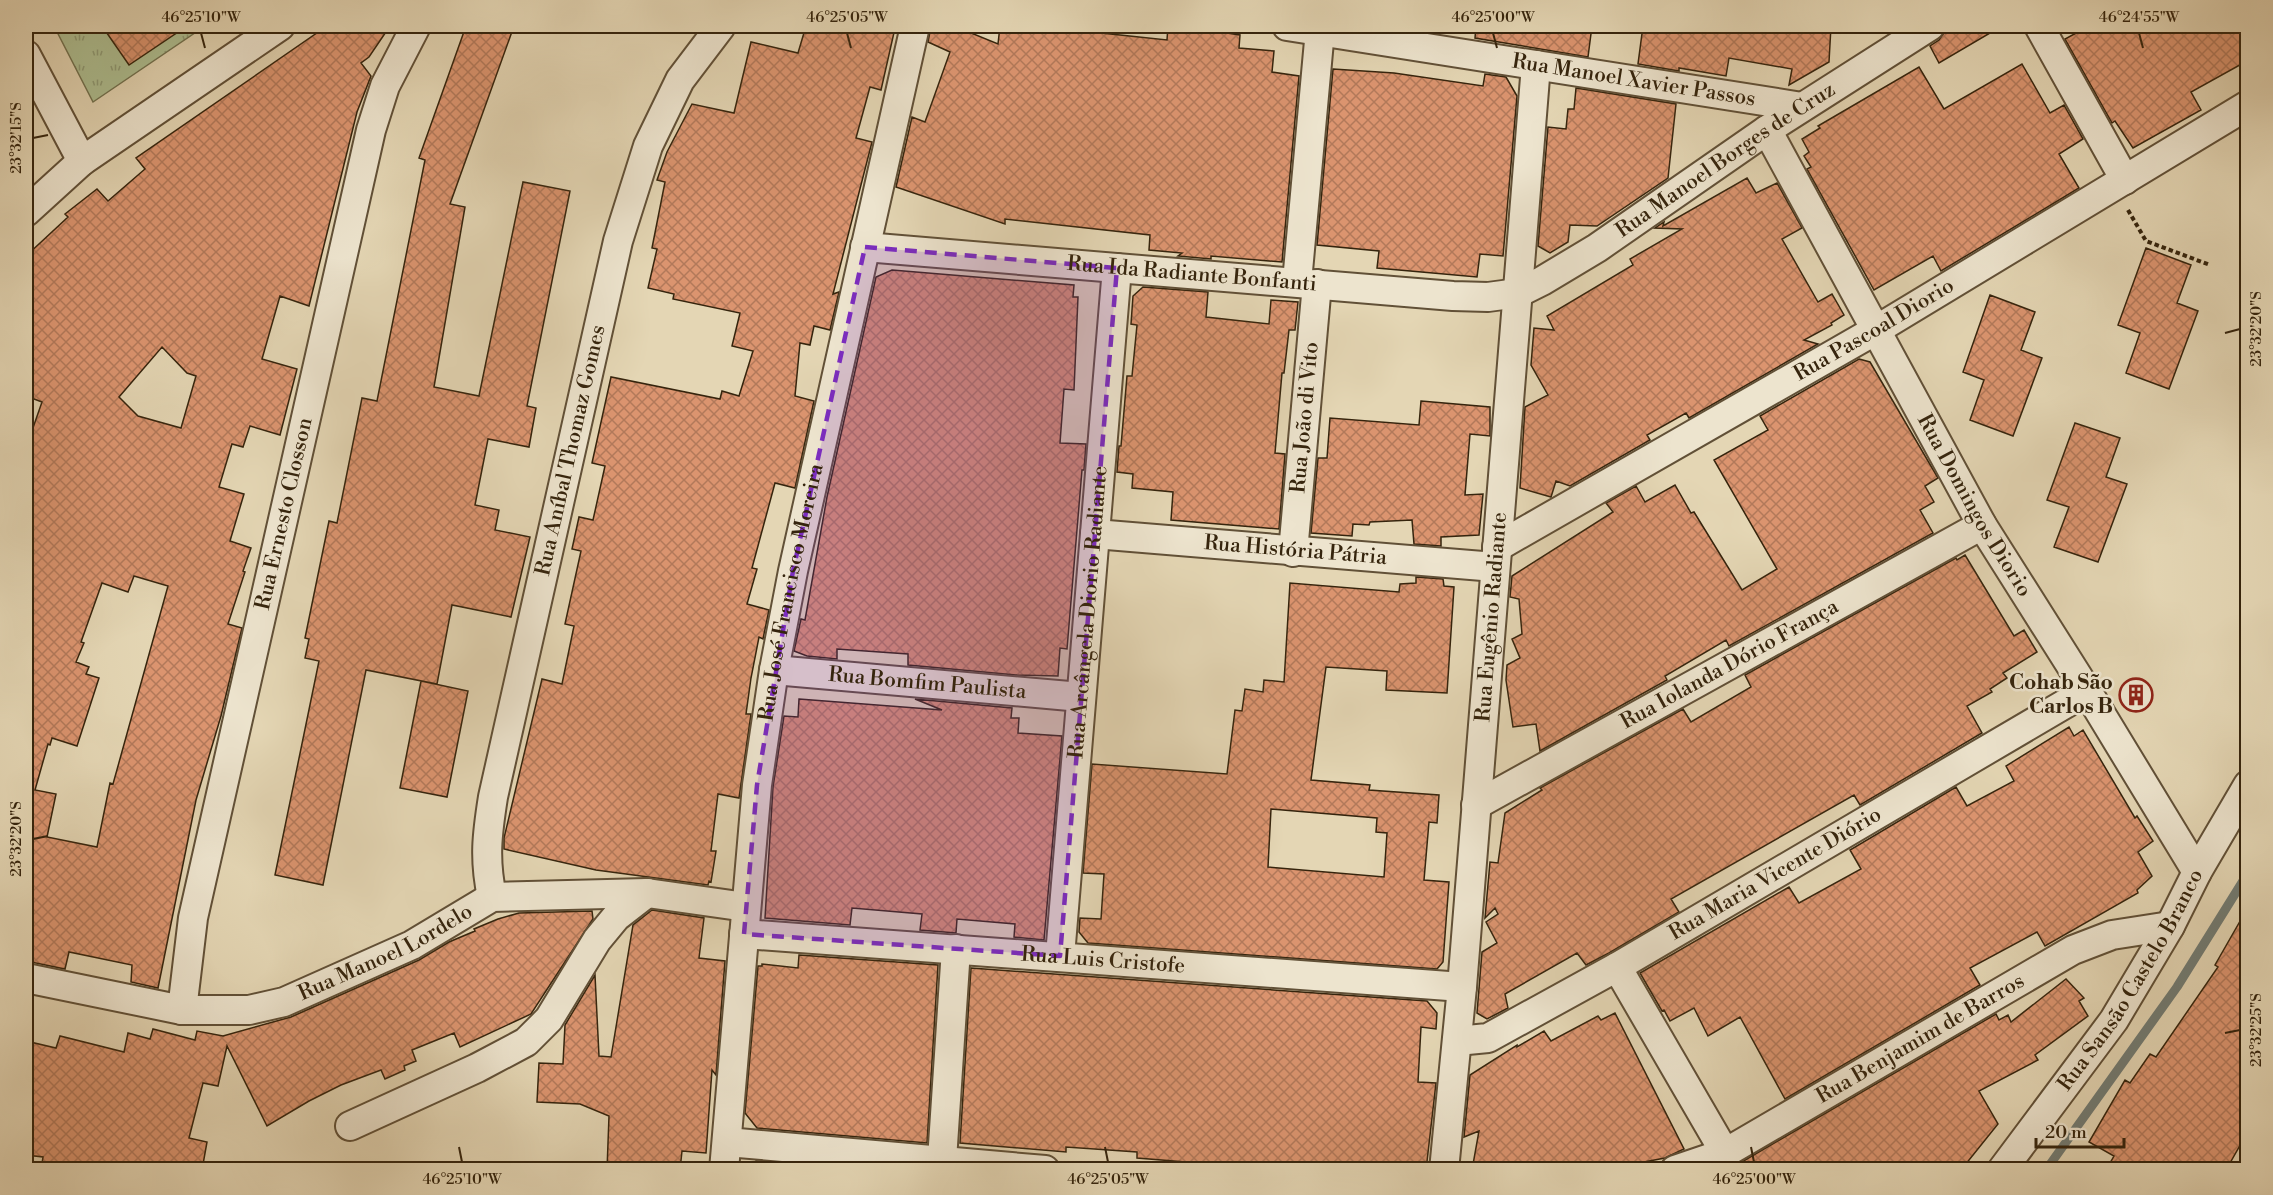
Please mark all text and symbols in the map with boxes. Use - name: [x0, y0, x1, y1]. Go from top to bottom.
- text: 46°25'10"W: [161, 8, 241, 27]
- text: 46°25'05"W: [806, 8, 888, 27]
- text: 46°25'00"W: [1451, 8, 1535, 27]
- text: 46°24'55"W: [2099, 8, 2180, 27]
- street label: Rua Manoel Xavier Passos: [1510, 49, 1757, 113]
- street label: Rua Manoel Borges de Cruz: [1611, 77, 1840, 244]
- text: 23°32'15"S: [7, 102, 26, 174]
- street label: Rua Ida Radiante Bonfanti: [1066, 251, 1318, 298]
- street label: Rua Pascoal Diorio: [1789, 273, 1959, 387]
- text: 23°32'20"S: [2247, 291, 2266, 367]
- street label: Rua Aníbal Thomaz Gomes: [530, 323, 612, 578]
- street label: Rua João di Vito: [1285, 341, 1325, 494]
- street label: Rua Domingos Diorio: [1911, 410, 2037, 602]
- street label: Rua Ernesto Closson: [250, 415, 319, 613]
- street label: Rua José Francisco Moreira: [754, 461, 830, 723]
- street label: Rua Arcângela Diorio Radiante: [1063, 465, 1114, 760]
- street label: Rua Eugênio Radiante: [1470, 511, 1513, 723]
- street label: Rua História Pátria: [1203, 530, 1388, 571]
- street label: Rua Iolanda Dório França: [1616, 594, 1844, 735]
- street label: Rua Bomfim Paulista: [827, 662, 1028, 705]
- place label: Cohab São Carlos B: [2009, 670, 2113, 720]
- building icon: Cohab São Carlos B: [2118, 677, 2154, 713]
- text: 23°32'20"S: [7, 801, 26, 877]
- street label: Rua Maria Vicente Diório: [1664, 802, 1886, 947]
- street label: Rua Sansão Castelo Branco: [2052, 865, 2209, 1096]
- street label: Rua Manoel Lordelo: [294, 899, 477, 1007]
- street label: Rua Luis Cristofe: [1020, 941, 1186, 980]
- street label: Rua Benjamim de Barros: [1812, 968, 2029, 1110]
- text: 23°32'25"S: [2247, 993, 2266, 1067]
- scale bar: [2036, 1111, 2124, 1149]
- text: 20 m: [2045, 1121, 2087, 1144]
- text: 46°25'10"W: [422, 1170, 502, 1189]
- text: 46°25'05"W: [1067, 1170, 1149, 1189]
- text: 46°25'00"W: [1712, 1170, 1796, 1189]

